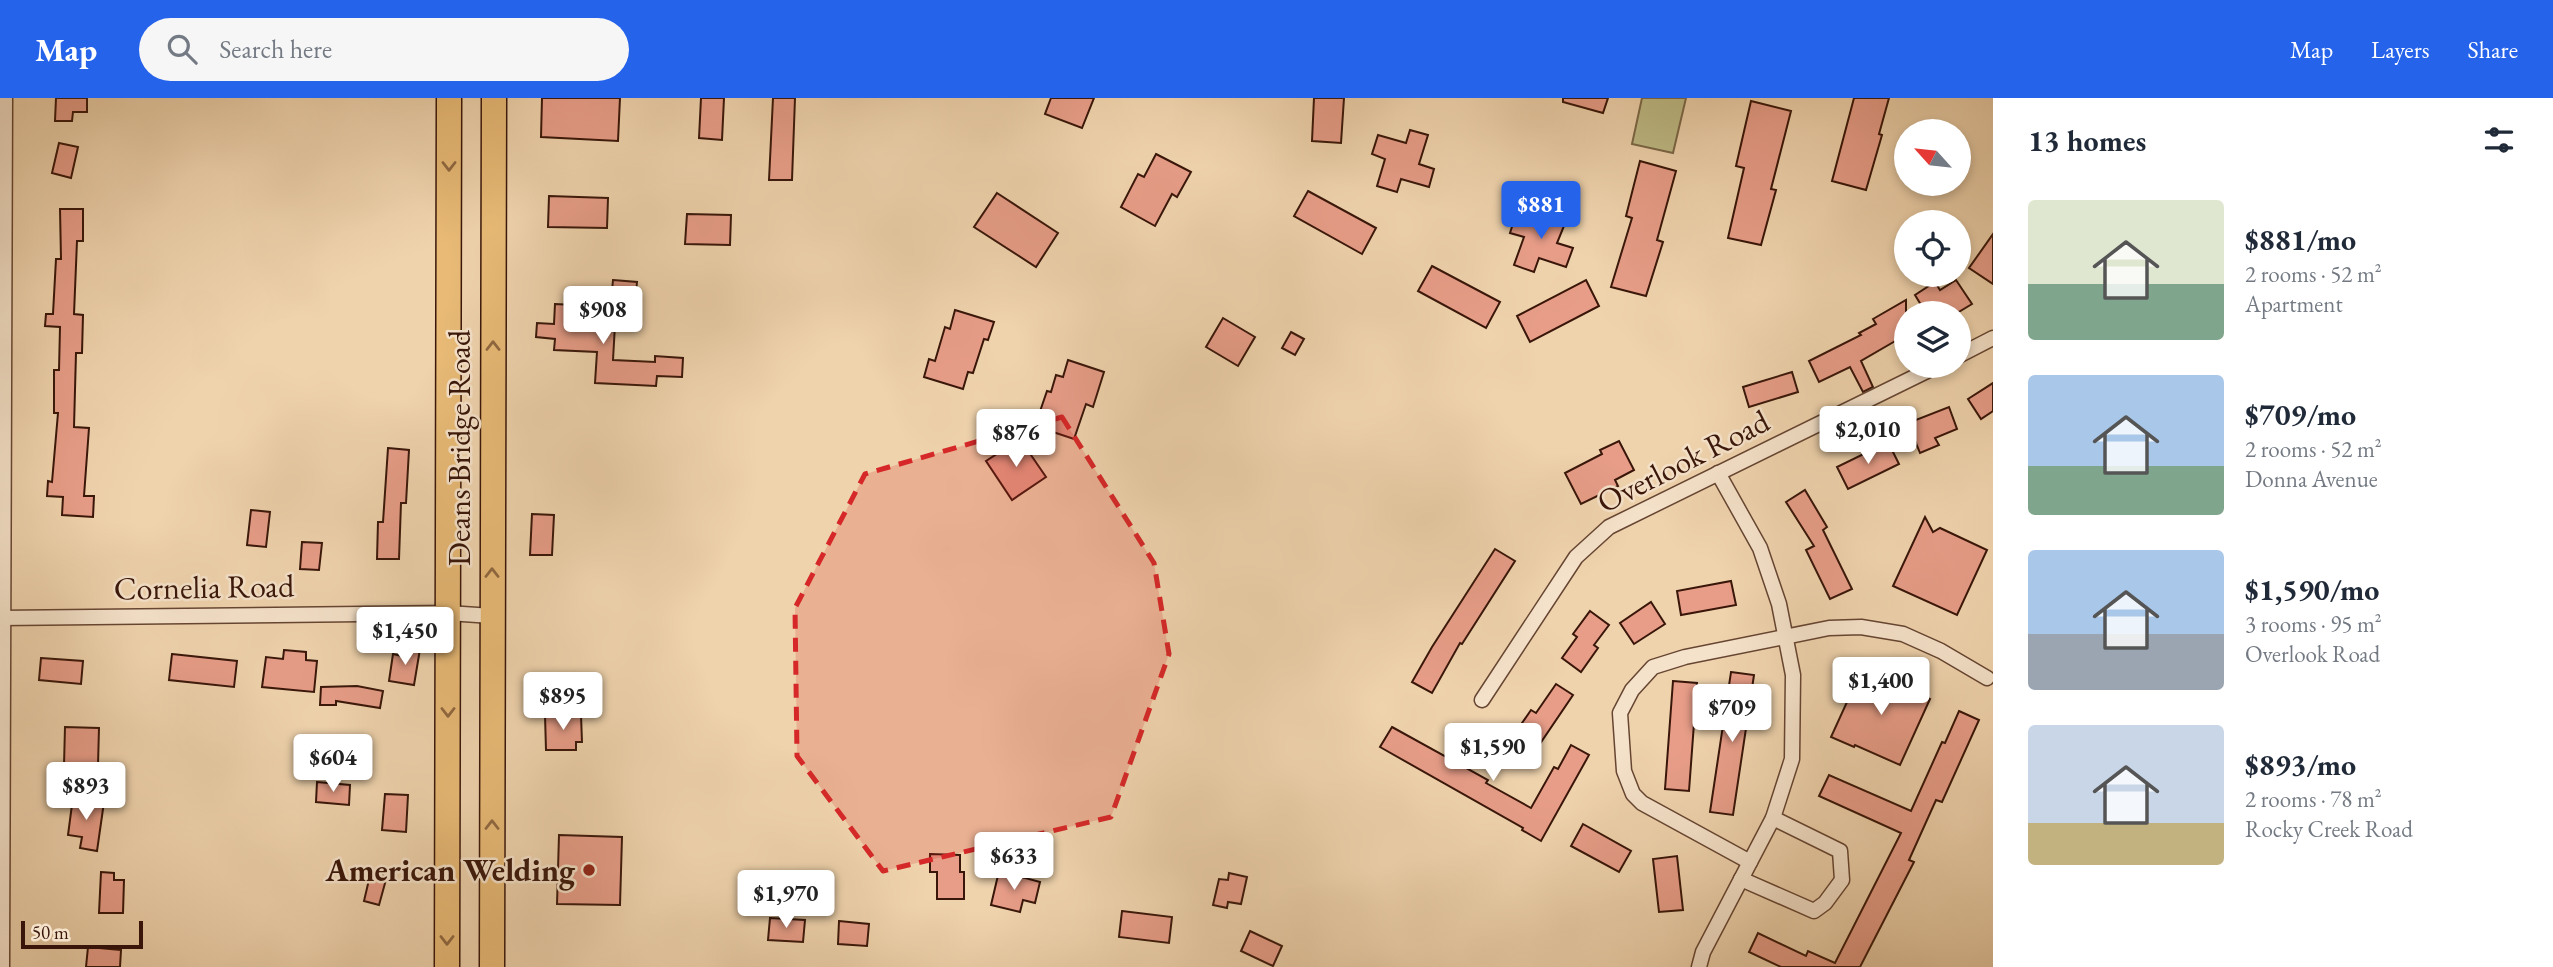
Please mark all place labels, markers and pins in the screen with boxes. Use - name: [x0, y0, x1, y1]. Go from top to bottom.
- pin: $881: [1500, 181, 1582, 241]
- pin: $908: [562, 286, 644, 346]
- pin: $2,010: [1811, 406, 1925, 466]
- pin: $876: [975, 410, 1057, 469]
- pin: $1,450: [348, 608, 462, 667]
- pin: $1,400: [1824, 658, 1938, 717]
- pin: $895: [522, 672, 604, 732]
- pin: $709: [1691, 684, 1773, 744]
- pin: $1,590: [1436, 724, 1550, 783]
- pin: $604: [292, 734, 374, 794]
- pin: $893: [45, 762, 127, 822]
- pin: $633: [973, 832, 1055, 892]
- place label: American Welding: [325, 849, 576, 891]
- marker: American Welding: [581, 862, 597, 878]
- pin: $1,970: [729, 870, 843, 930]

